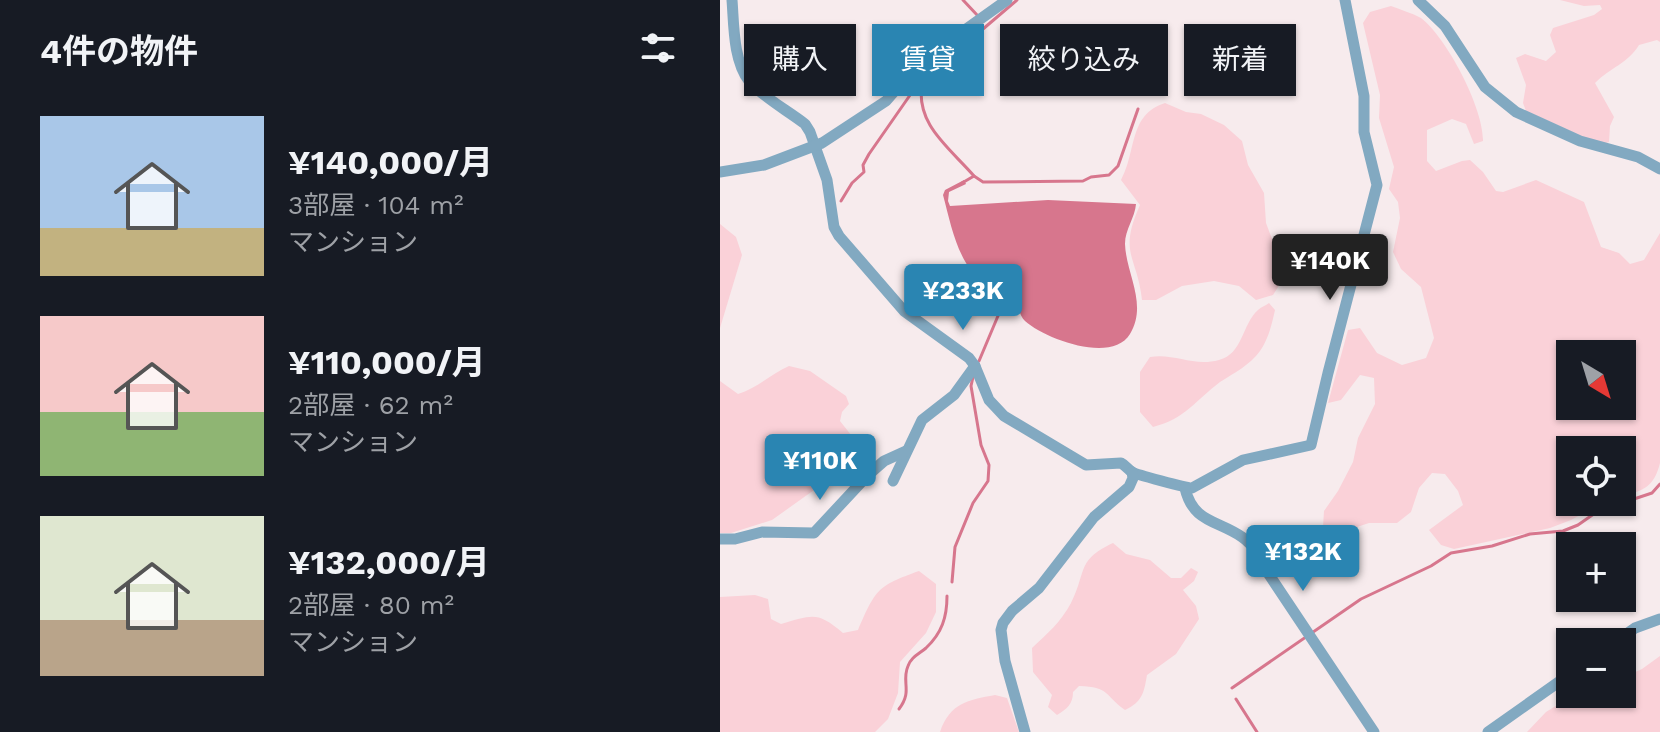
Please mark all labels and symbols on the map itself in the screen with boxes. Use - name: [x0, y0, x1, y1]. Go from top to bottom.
- pin: ¥140K: [1274, 234, 1386, 302]
- pin: ¥233K: [907, 264, 1019, 332]
- north arrow: [1556, 340, 1636, 420]
- pin: ¥110K: [764, 434, 876, 502]
- pin: ¥132K: [1247, 525, 1359, 593]

